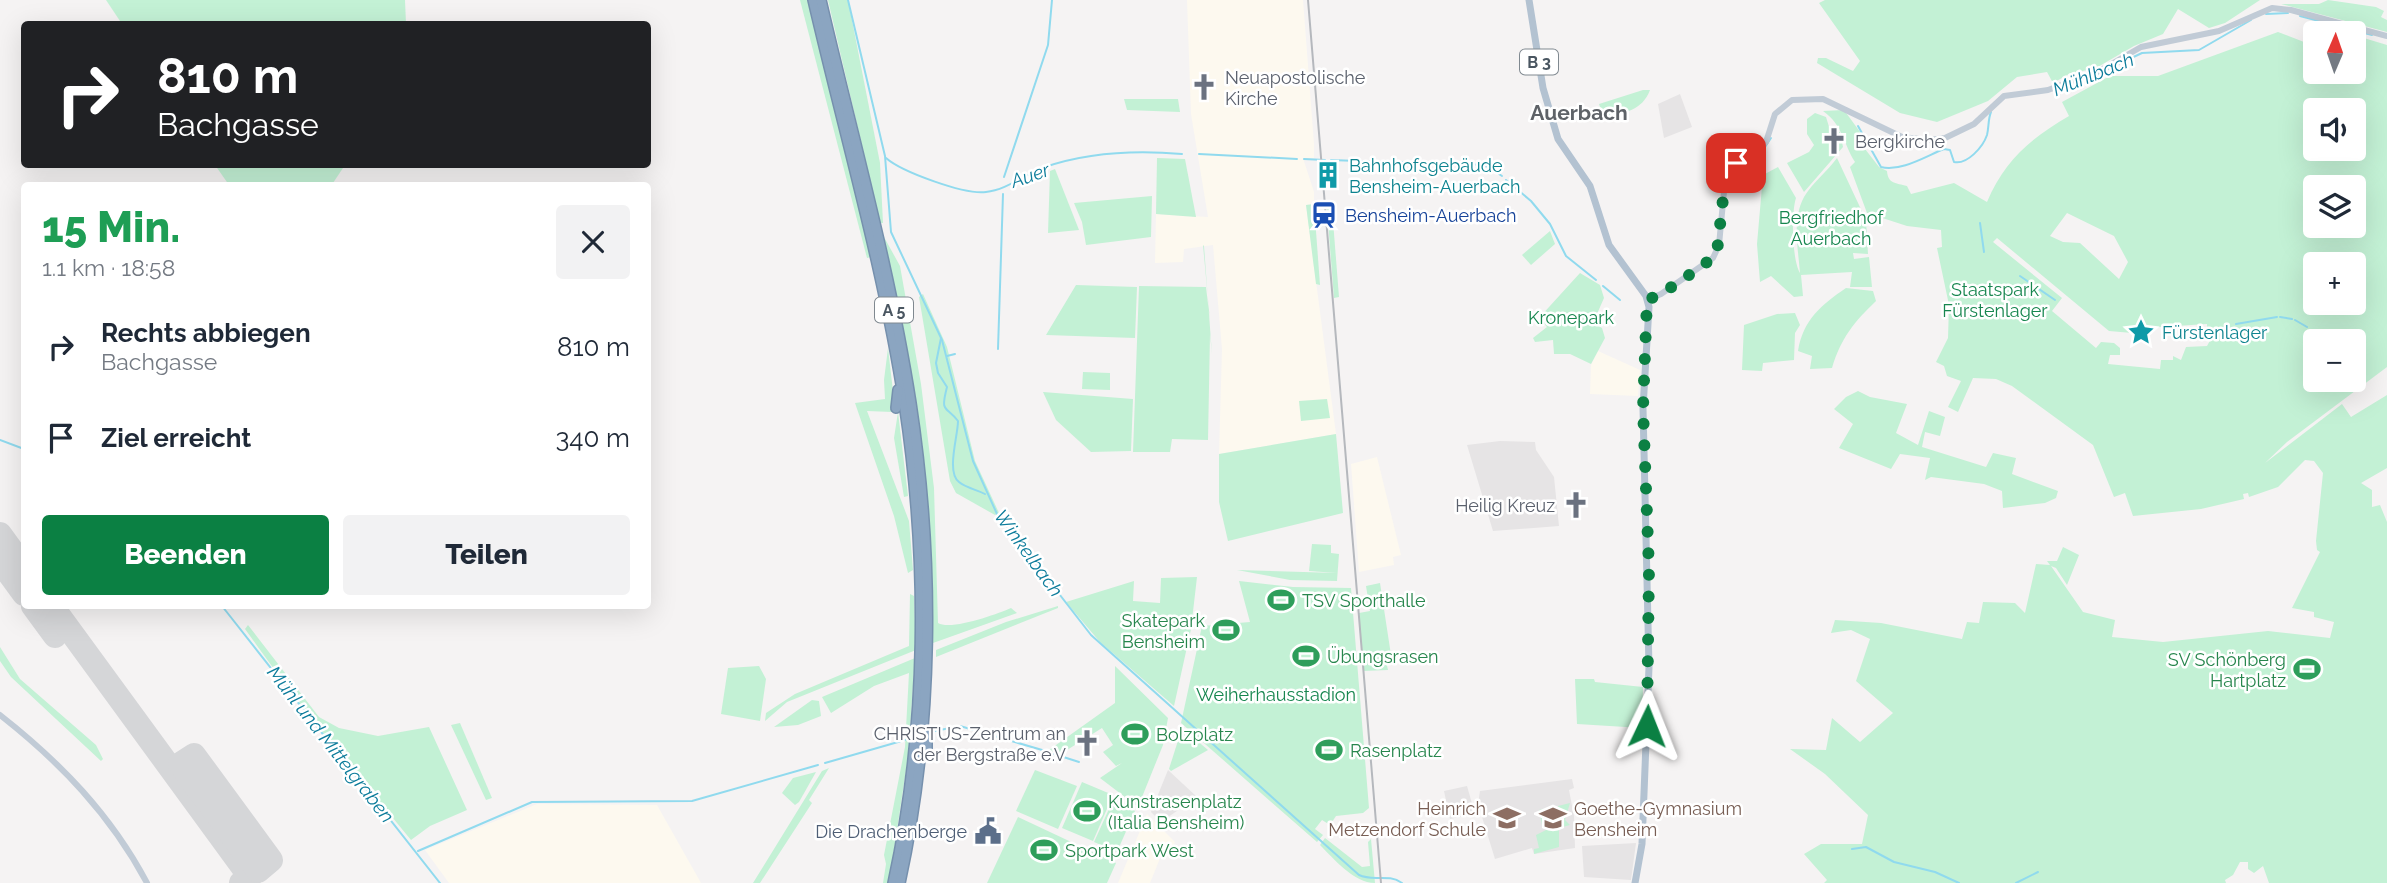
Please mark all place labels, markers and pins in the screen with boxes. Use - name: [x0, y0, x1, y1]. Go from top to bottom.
- place label: Neuapostolische Kirche: [1225, 67, 1366, 109]
- church icon: Neuapostolische Kirche: [1189, 72, 1219, 102]
- church icon: Bergkirche: [1819, 126, 1849, 156]
- place label: Bergkirche: [1855, 131, 1946, 152]
- pin: [1706, 133, 1766, 193]
- place label: Bahnhofsgebäude Bensheim-Auerbach: [1349, 155, 1521, 197]
- building icon: Bahnhofsgebäude Bensheim-Auerbach: [1313, 160, 1343, 190]
- station icon: Bensheim-Auerbach: [1309, 200, 1339, 230]
- place label: Bensheim-Auerbach: [1345, 205, 1517, 226]
- place icon: Fürstenlager: [2126, 317, 2156, 347]
- place label: Fürstenlager: [2162, 322, 2268, 343]
- church icon: Heilig Kreuz: [1561, 490, 1591, 520]
- place label: Heilig Kreuz: [1455, 495, 1555, 516]
- sports icon: TSV Sporthalle: [1266, 585, 1296, 615]
- place label: TSV Sporthalle: [1302, 590, 1426, 611]
- place label: Skatepark Bensheim: [1122, 610, 1205, 652]
- sports icon: Skatepark Bensheim: [1211, 615, 1241, 645]
- sports icon: Übungsrasen: [1291, 641, 1321, 671]
- place label: Übungsrasen: [1327, 646, 1438, 667]
- place label: SV Schönberg Hartplatz: [2168, 649, 2286, 691]
- sports icon: SV Schönberg Hartplatz: [2292, 654, 2322, 684]
- sports icon: Bolzplatz: [1120, 719, 1150, 749]
- place label: CHRISTUS-Zentrum an der Bergstraße e.V: [874, 723, 1066, 765]
- place label: Bolzplatz: [1156, 724, 1233, 745]
- church icon: CHRISTUS-Zentrum an der Bergstraße e.V: [1072, 728, 1102, 758]
- sports icon: Rasenplatz: [1314, 735, 1344, 765]
- place label: Rasenplatz: [1350, 740, 1442, 761]
- place label: Kunstrasenplatz (Italia Bensheim): [1108, 791, 1245, 833]
- sports icon: Kunstrasenplatz (Italia Bensheim): [1072, 796, 1102, 826]
- place label: Heinrich Metzendorf Schule: [1328, 798, 1486, 840]
- place label: Goethe-Gymnasium Bensheim: [1574, 798, 1742, 840]
- school or university icon: Heinrich Metzendorf Schule: [1492, 803, 1522, 833]
- school or university icon: Goethe-Gymnasium Bensheim: [1538, 803, 1568, 833]
- public building icon: Die Drachenberge: [973, 816, 1003, 846]
- place label: Die Drachenberge: [815, 821, 967, 842]
- sports icon: Sportpark West: [1029, 835, 1059, 865]
- place label: Sportpark West: [1065, 840, 1194, 861]

